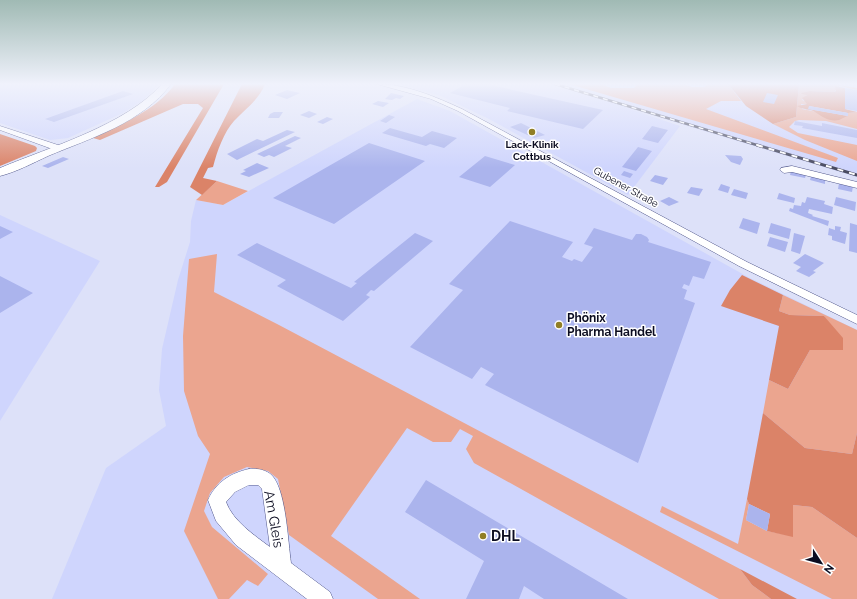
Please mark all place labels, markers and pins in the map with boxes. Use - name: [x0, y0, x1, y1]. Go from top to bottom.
- marker: Lack-Klinik Cottbus: [527, 127, 537, 137]
- place label: Lack-Klinik Cottbus: [505, 139, 559, 162]
- place label: Phönix Pharma Handel: [567, 311, 656, 339]
- marker: Phönix Pharma Handel: [554, 320, 564, 330]
- place label: DHL: [491, 528, 520, 544]
- marker: DHL: [478, 531, 488, 541]

